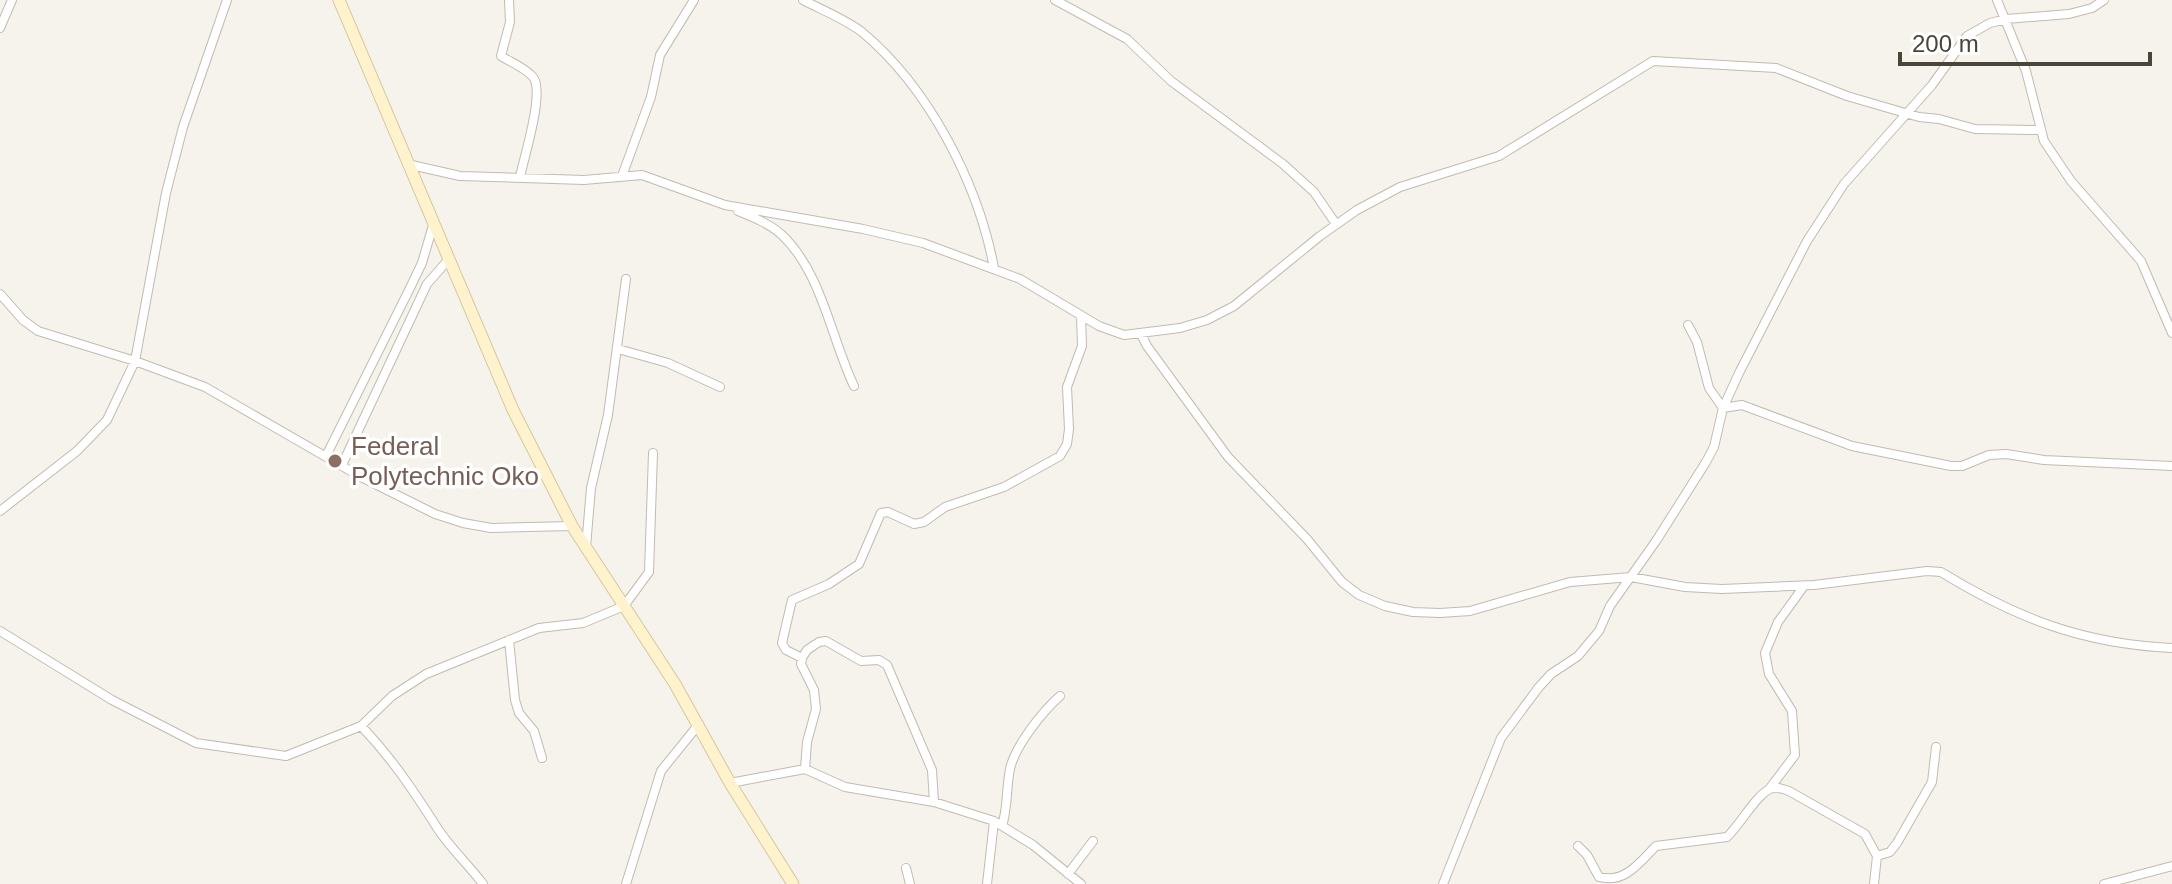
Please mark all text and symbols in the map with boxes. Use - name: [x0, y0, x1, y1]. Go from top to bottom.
- scale bar: [1900, 16, 2150, 66]
- text: 200 m: [1912, 30, 1979, 57]
- place label: Federal Polytechnic Oko: [351, 431, 539, 491]
- marker: Federal Polytechnic Oko: [326, 452, 344, 470]

